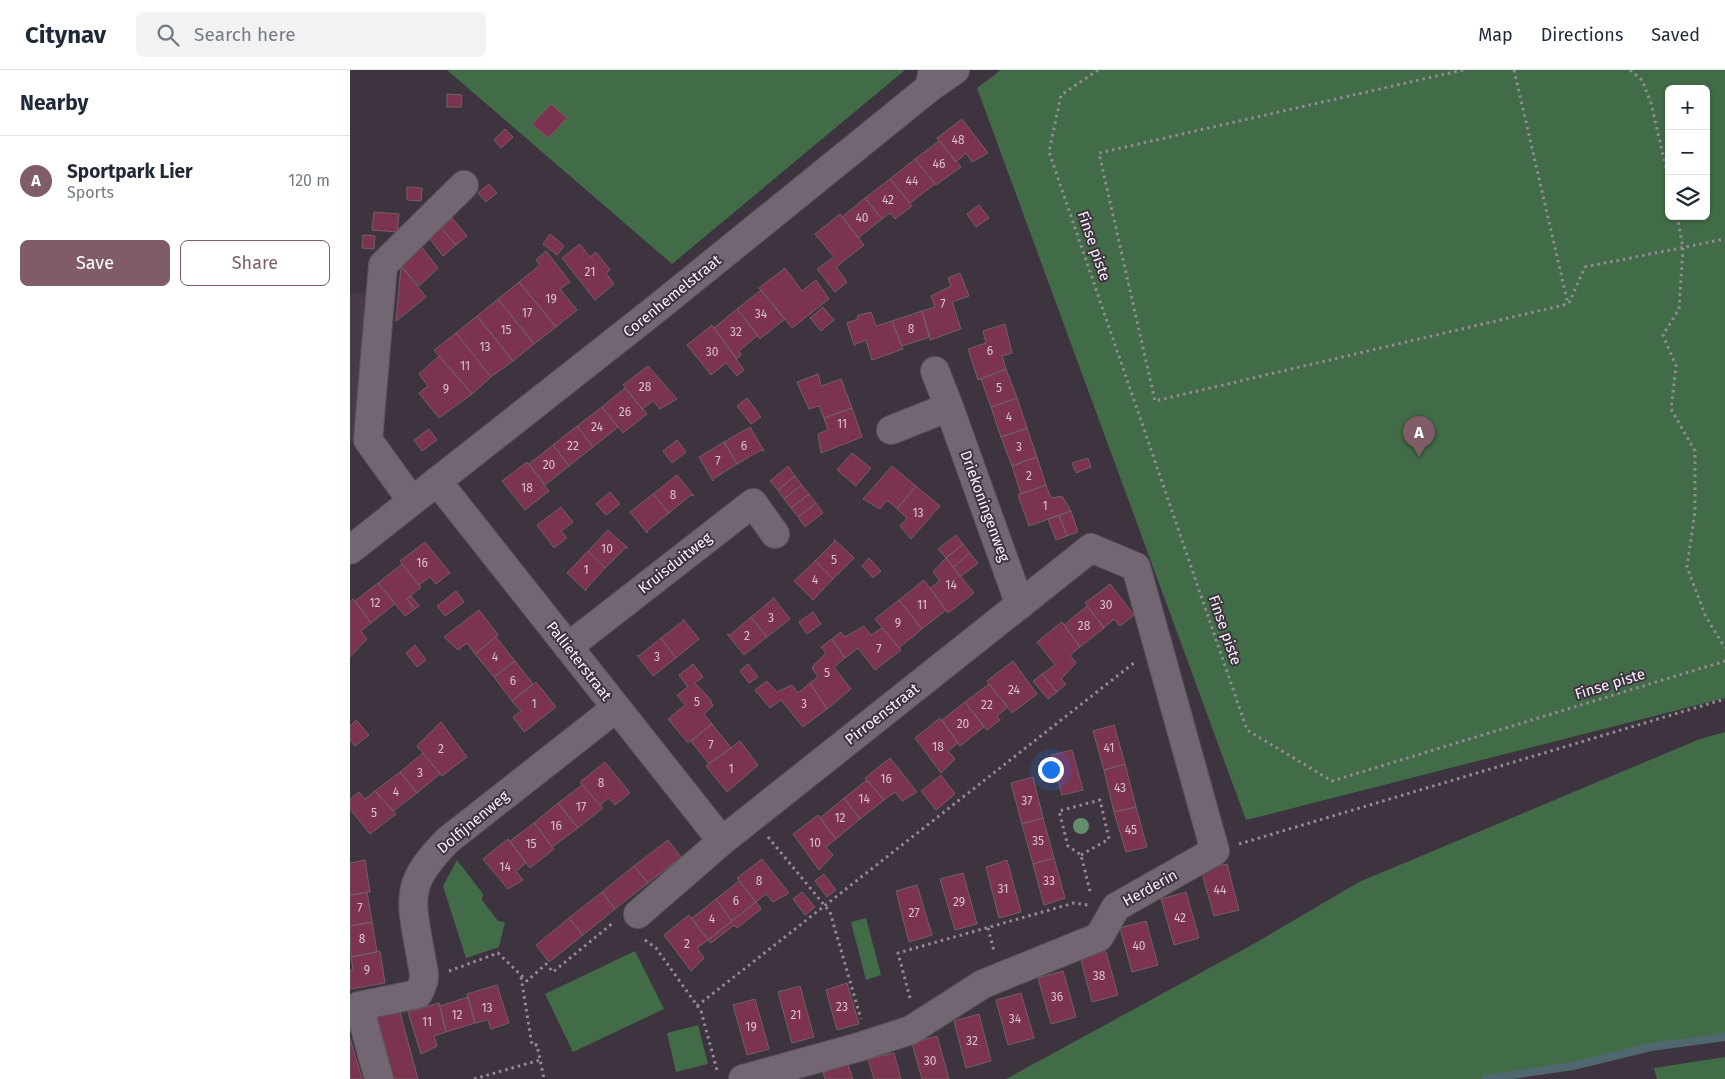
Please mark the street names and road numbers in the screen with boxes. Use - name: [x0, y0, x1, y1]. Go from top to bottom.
- street label: Finse piste: [1074, 209, 1114, 283]
- street label: Corenhemelstraat: [619, 251, 725, 341]
- street label: Driekoningenweg: [956, 448, 1014, 564]
- street label: Kruisduitweg: [635, 528, 716, 597]
- street label: Finse piste: [1205, 593, 1245, 667]
- street label: Pallieterstraat: [543, 618, 616, 705]
- street label: Finse piste: [1573, 665, 1647, 703]
- street label: Pirroenstraat: [841, 679, 923, 749]
- street label: Dolfijnenweg: [433, 787, 513, 857]
- street label: Herderin: [1120, 866, 1180, 910]

